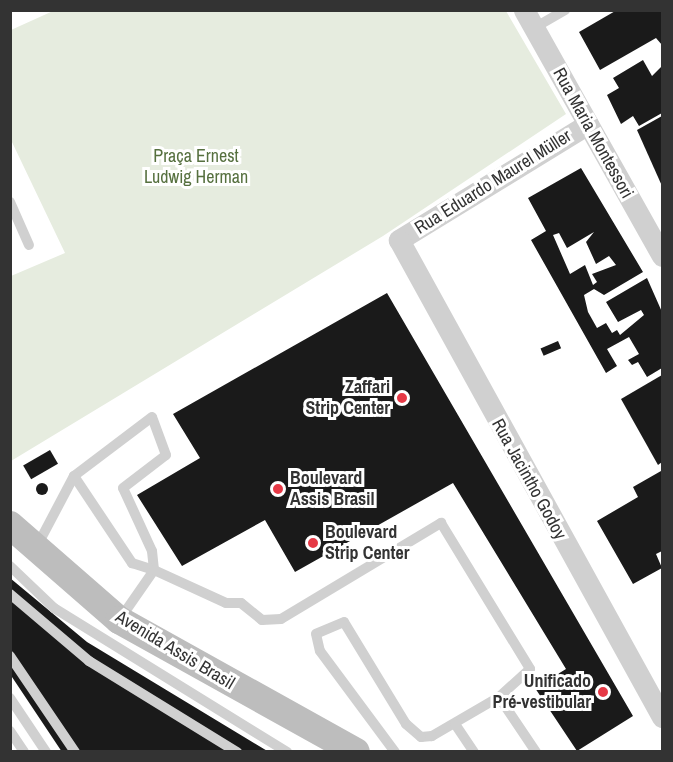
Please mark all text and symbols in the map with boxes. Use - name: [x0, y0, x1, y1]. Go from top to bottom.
- street label: Rua Maria Montessori: [548, 64, 638, 202]
- street label: Rua Eduardo Maurel Müller: [411, 125, 575, 239]
- park label: Praça Ernest Ludwig Herman: [144, 146, 248, 188]
- place label: Zaffari Strip Center: [306, 377, 390, 420]
- marker: Zaffari Strip Center: [395, 391, 409, 405]
- street label: Rua Jacintho Godoy: [487, 415, 571, 543]
- place label: Boulevard Assis Brasil: [290, 468, 375, 510]
- marker: Boulevard Assis Brasil: [271, 482, 285, 496]
- place label: Boulevard Strip Center: [325, 522, 409, 564]
- marker: Boulevard Strip Center: [306, 536, 320, 550]
- street label: Avenida Assis Brasil: [111, 606, 239, 694]
- place label: Unificado Pré-vestibular: [493, 671, 591, 714]
- marker: Unificado Pré-vestibular: [596, 685, 610, 699]

